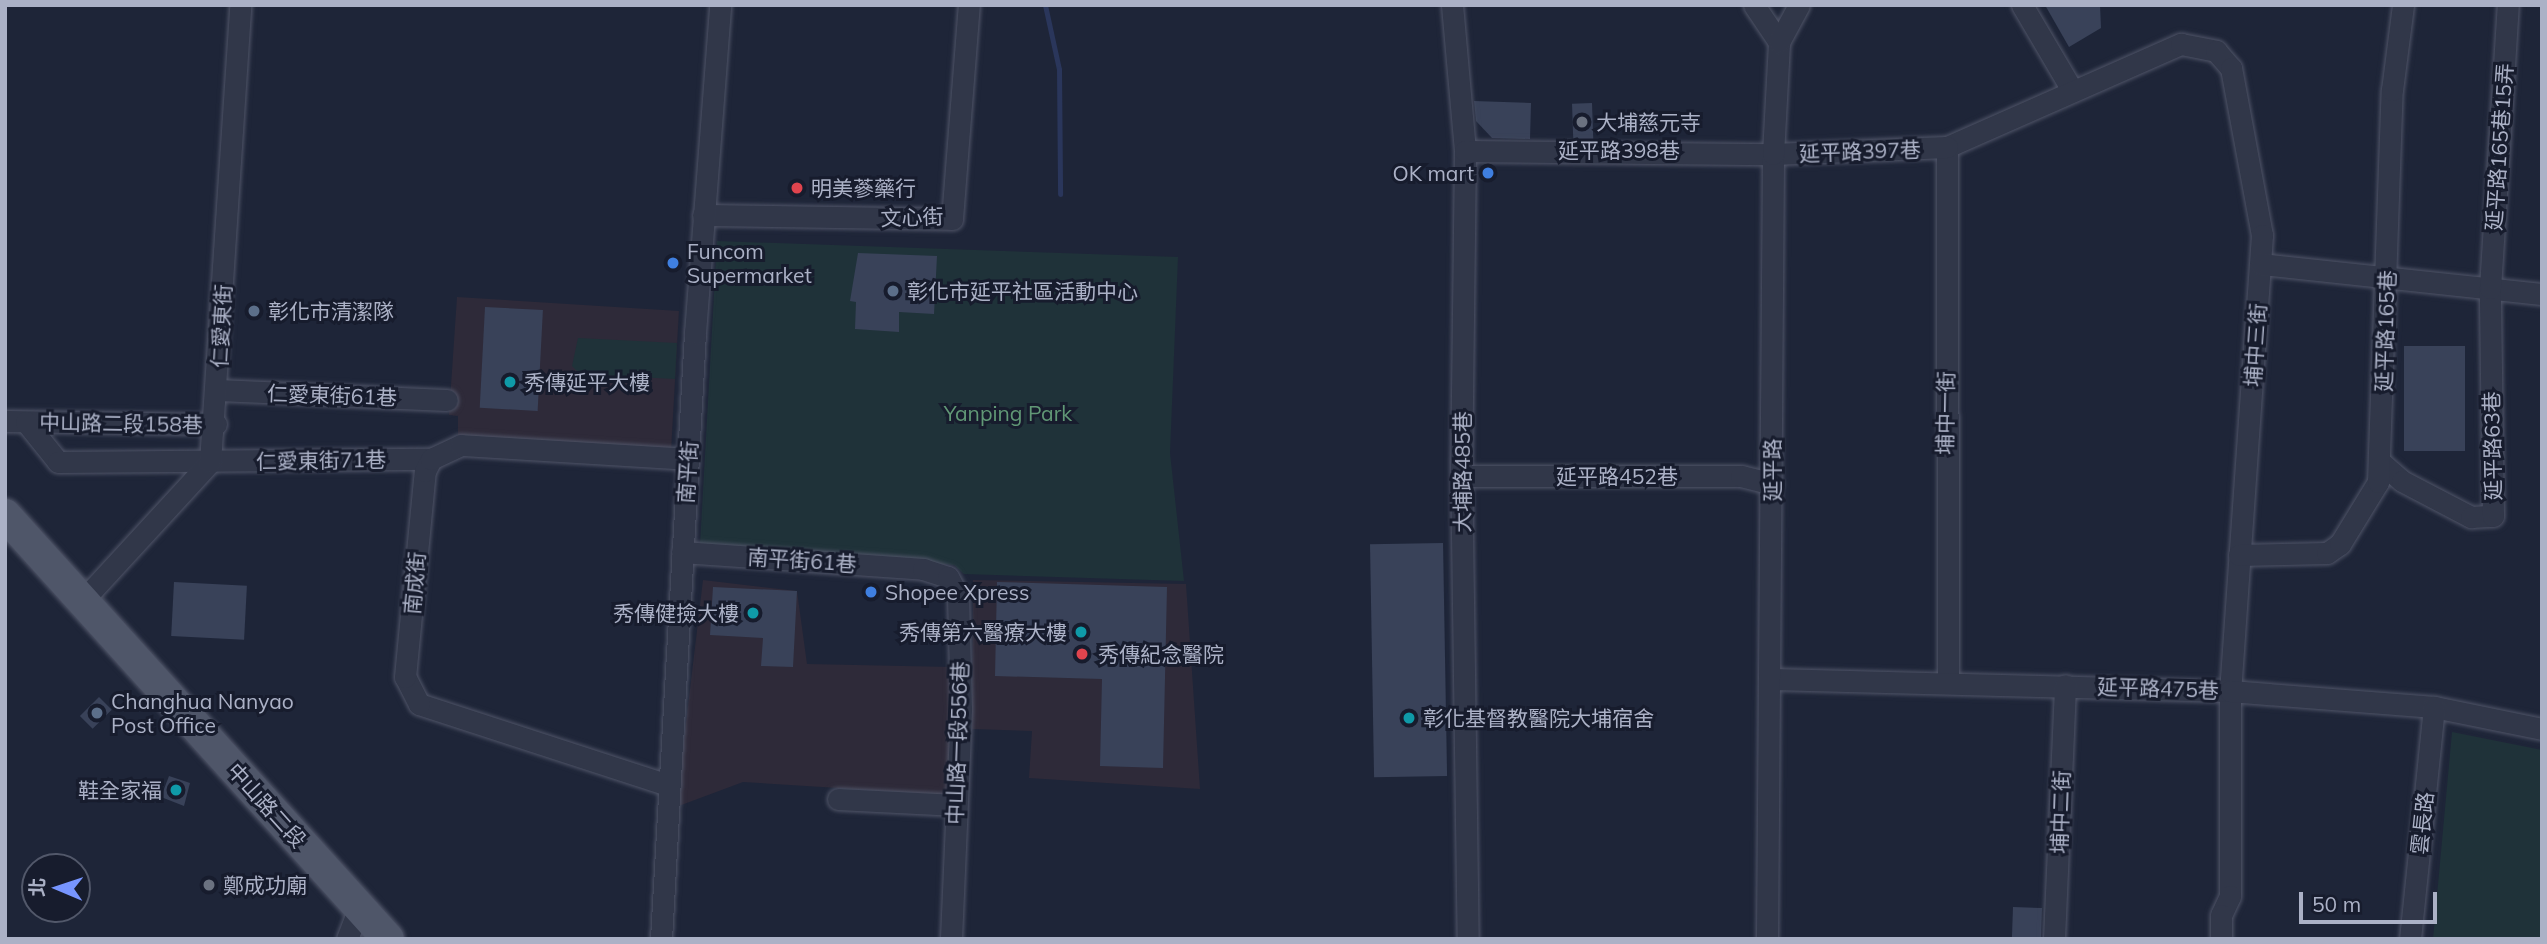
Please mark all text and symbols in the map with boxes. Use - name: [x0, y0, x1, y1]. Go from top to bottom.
- street label: 延平路165巷15弄: [2481, 62, 2517, 232]
- place label: 大埔慈元寺: [1596, 109, 1701, 135]
- marker: 大埔慈元寺: [1574, 114, 1590, 130]
- street label: 延平路397巷: [1799, 136, 1921, 166]
- street label: 延平路398巷: [1558, 137, 1680, 163]
- place label: OK mart: [1392, 160, 1474, 186]
- marker: OK mart: [1480, 165, 1496, 181]
- place label: 明美蔘藥行: [811, 175, 916, 201]
- marker: 明美蔘藥行: [789, 180, 805, 196]
- street label: 文心街: [880, 203, 944, 231]
- place label: Funcom Supermarket: [687, 238, 812, 288]
- marker: Funcom Supermarket: [665, 255, 681, 271]
- street label: 延平路165巷: [2370, 270, 2400, 392]
- place label: 彰化市延平社區活動中心: [907, 278, 1138, 304]
- street label: 仁愛東街: [206, 283, 236, 369]
- marker: 彰化市延平社區活動中心: [885, 283, 901, 299]
- place label: 彰化市清潔隊: [268, 298, 394, 324]
- street label: 埔中三街: [2240, 302, 2270, 388]
- marker: 彰化市清潔隊: [246, 303, 262, 319]
- place label: 秀傳延平大樓: [524, 369, 650, 395]
- street label: 埔中一街: [1932, 371, 1958, 455]
- marker: 秀傳延平大樓: [502, 374, 518, 390]
- street label: 仁愛東街61巷: [266, 380, 398, 410]
- street label: 延平路63巷: [2478, 391, 2506, 501]
- park label: Yanping Park: [944, 400, 1072, 426]
- street label: 中山路二段158巷: [39, 409, 203, 437]
- street label: 大埔路485巷: [1449, 411, 1475, 533]
- street label: 延平路: [1759, 439, 1785, 501]
- street label: 南平街: [672, 440, 702, 504]
- street label: 仁愛東街71巷: [256, 446, 386, 474]
- street label: 延平路452巷: [1556, 463, 1678, 489]
- street label: 南平街61巷: [747, 544, 857, 576]
- street label: 南成街: [399, 551, 429, 615]
- place label: Shopee Xpress: [885, 579, 1029, 605]
- marker: Shopee Xpress: [863, 584, 879, 600]
- place label: 秀傳健撿大樓: [613, 600, 739, 626]
- marker: 秀傳健撿大樓: [745, 605, 761, 621]
- place label: 秀傳第六醫療大樓: [899, 619, 1067, 645]
- marker: 秀傳第六醫療大樓: [1073, 624, 1089, 640]
- place label: 秀傳紀念醫院: [1098, 641, 1224, 667]
- marker: 秀傳紀念醫院: [1072, 644, 1092, 664]
- street label: 中山路一段556巷: [942, 661, 972, 825]
- street label: 延平路475巷: [2097, 673, 2219, 703]
- place label: Changhua Nanyao Post Office: [111, 688, 294, 738]
- marker: Changhua Nanyao Post Office: [89, 705, 105, 721]
- place label: 彰化基督教醫院大埔宿舍: [1423, 705, 1654, 731]
- marker: 彰化基督教醫院大埔宿舍: [1401, 710, 1417, 726]
- street label: 中山路二段: [223, 758, 311, 852]
- street label: 埔中二街: [2046, 770, 2074, 854]
- place label: 鞋全家福: [78, 777, 162, 803]
- marker: 鞋全家福: [168, 782, 184, 798]
- street label: 雲長路: [2406, 790, 2438, 856]
- north arrow: [21, 853, 91, 923]
- place label: 鄭成功廟: [223, 872, 307, 898]
- text: 北: [25, 877, 49, 897]
- marker: 鄭成功廟: [201, 877, 217, 893]
- scale bar: [2302, 878, 2440, 922]
- text: 50 m: [2312, 891, 2361, 917]

